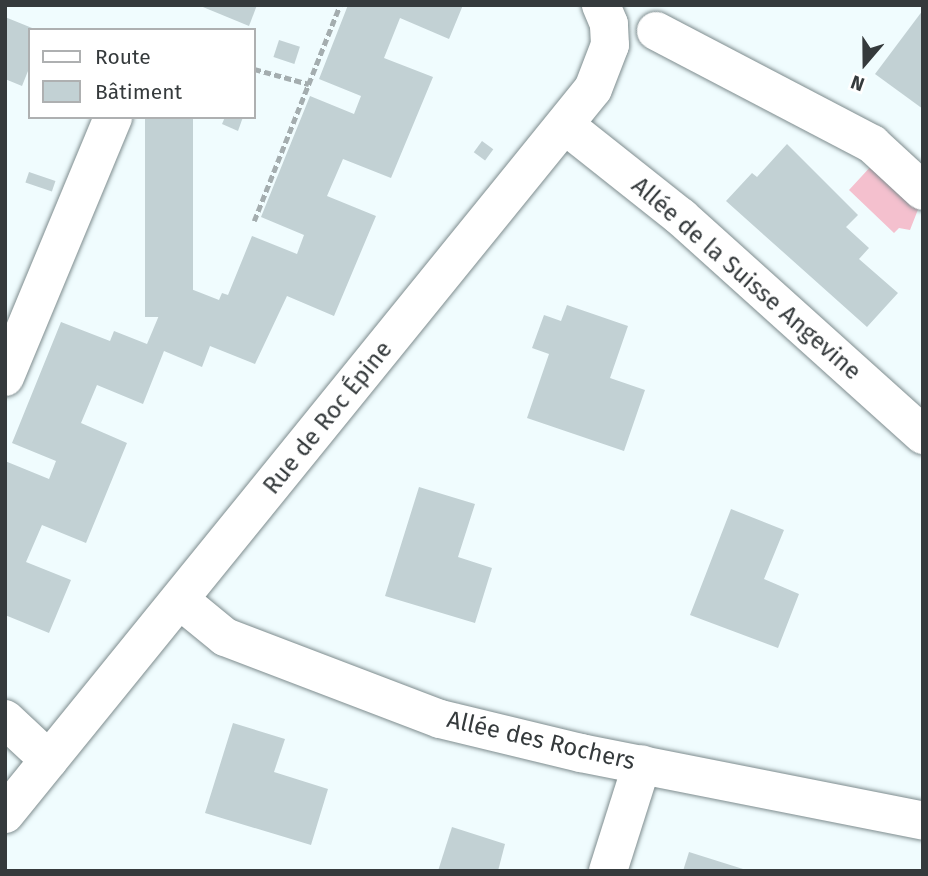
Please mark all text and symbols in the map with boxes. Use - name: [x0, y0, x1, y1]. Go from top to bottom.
- legend: [28, 28, 256, 119]
- north arrow: [830, 28, 900, 98]
- text: Route: [95, 44, 151, 70]
- text: N: [848, 70, 868, 96]
- text: Bâtiment: [95, 79, 182, 105]
- street label: Allée de la Suisse Angevine: [625, 172, 867, 386]
- street label: Rue de Roc Épine: [257, 336, 399, 500]
- street label: Allée des Rochers: [444, 705, 638, 777]

